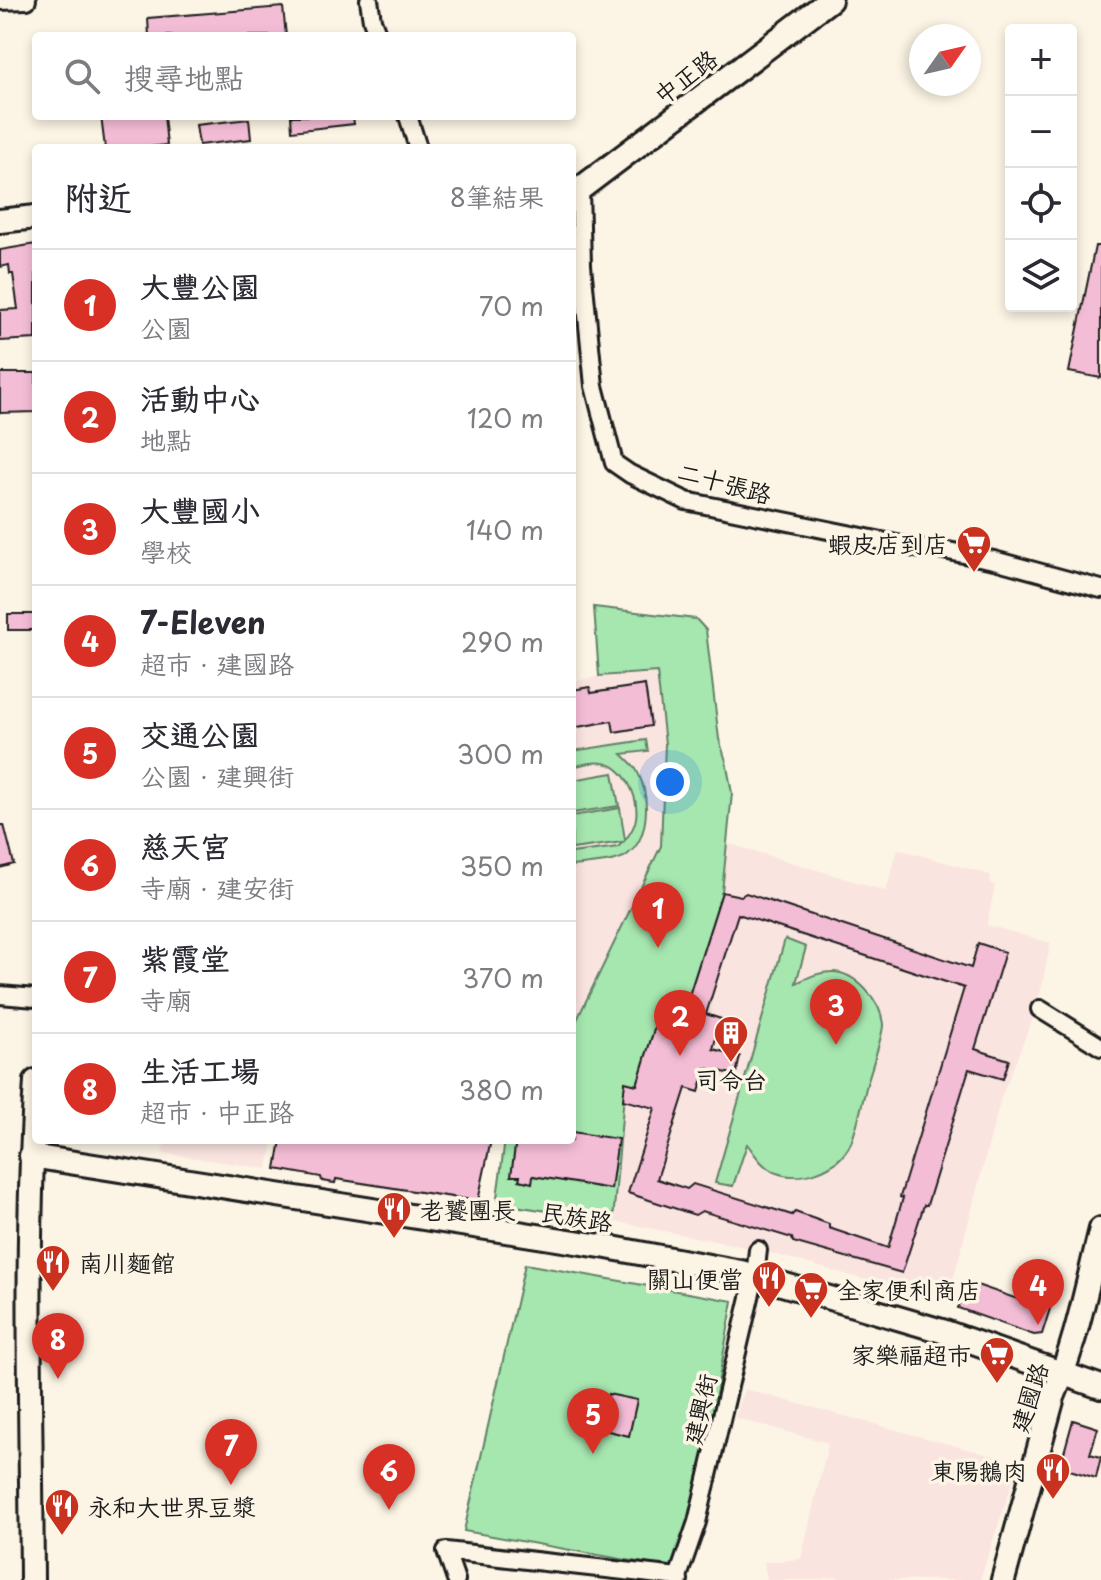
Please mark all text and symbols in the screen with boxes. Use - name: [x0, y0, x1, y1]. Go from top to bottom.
- north arrow: [909, 24, 981, 96]
- map controls: [1005, 24, 1077, 312]
- button: +: [1005, 24, 1077, 96]
- search box: [32, 32, 576, 120]
- street label: 中正路: [645, 40, 725, 112]
- icon: search: [60, 54, 104, 98]
- text: 搜尋地點: [124, 54, 244, 99]
- button: −: [1005, 96, 1077, 168]
- button: locate: [1005, 168, 1077, 240]
- text: 附近: [64, 170, 132, 222]
- text: 8筆結果: [450, 177, 544, 216]
- button: layers: [1005, 240, 1077, 312]
- text: 大豐公園: [140, 263, 260, 308]
- text: 1: [84, 286, 96, 325]
- text: 70 m: [479, 286, 544, 325]
- text: 公園: [140, 308, 192, 347]
- text: 活動中心: [140, 375, 260, 420]
- text: 2: [81, 398, 99, 437]
- text: 120 m: [467, 398, 544, 437]
- text: 地點: [140, 420, 192, 459]
- street label: 二十張路: [674, 452, 776, 512]
- text: 大豐國小: [140, 487, 260, 532]
- text: 3: [81, 510, 99, 549]
- text: 140 m: [466, 510, 544, 549]
- supermarket icon: 蝦皮店到店: [955, 524, 993, 574]
- place label: 蝦皮店到店: [828, 525, 948, 561]
- text: 學校: [140, 532, 192, 571]
- text: 7-Eleven: [140, 599, 266, 644]
- text: 4: [81, 622, 99, 661]
- text: 290 m: [461, 622, 544, 661]
- text: 超市 · 建國路: [140, 644, 294, 683]
- text: 交通公園: [140, 711, 260, 756]
- text: 5: [82, 734, 98, 773]
- text: 300 m: [457, 734, 544, 773]
- text: 公園 · 建興街: [140, 756, 294, 795]
- your location: [650, 762, 690, 802]
- text: 慈天宮: [140, 823, 230, 868]
- text: 6: [81, 846, 99, 885]
- text: 350 m: [460, 846, 544, 885]
- text: 寺廟 · 建安街: [140, 868, 294, 907]
- pin: 1: [632, 882, 684, 948]
- text: 紫霞堂: [140, 935, 230, 980]
- text: 7: [83, 958, 97, 997]
- text: 370 m: [462, 958, 544, 997]
- pin: 3: [810, 979, 862, 1045]
- text: 寺廟: [140, 980, 192, 1019]
- pin: 2: [654, 990, 706, 1056]
- building icon: 司令台: [712, 1014, 750, 1064]
- text: 生活工場: [140, 1047, 260, 1092]
- place label: 司令台: [695, 1061, 767, 1097]
- text: 8: [82, 1070, 98, 1109]
- text: 380 m: [459, 1070, 544, 1109]
- text: 超市 · 中正路: [140, 1092, 294, 1131]
- restaurant icon: 老饕團長: [375, 1190, 413, 1240]
- place label: 老饕團長: [420, 1191, 516, 1227]
- street label: 民族路: [539, 1193, 615, 1239]
- restaurant icon: 南川麵館: [34, 1243, 72, 1293]
- place label: 南川麵館: [79, 1244, 175, 1280]
- restaurant icon: 關山便當: [750, 1259, 788, 1309]
- pin: 4: [1012, 1259, 1064, 1325]
- place label: 關山便當: [647, 1260, 743, 1296]
- supermarket icon: 全家便利商店: [792, 1270, 830, 1320]
- place label: 全家便利商店: [837, 1271, 981, 1307]
- pin: 8: [32, 1313, 84, 1379]
- supermarket icon: 家樂福超市: [978, 1335, 1016, 1385]
- place label: 家樂福超市: [851, 1336, 971, 1372]
- street label: 建國路: [1000, 1357, 1056, 1437]
- street label: 建興街: [673, 1370, 725, 1448]
- pin: 5: [567, 1388, 619, 1454]
- pin: 7: [205, 1419, 257, 1485]
- pin: 6: [363, 1444, 415, 1510]
- restaurant icon: 東陽鵝肉: [1034, 1451, 1072, 1501]
- place label: 東陽鵝肉: [931, 1452, 1027, 1488]
- restaurant icon: 永和大世界豆漿: [43, 1487, 81, 1537]
- place label: 永和大世界豆漿: [88, 1488, 256, 1524]

